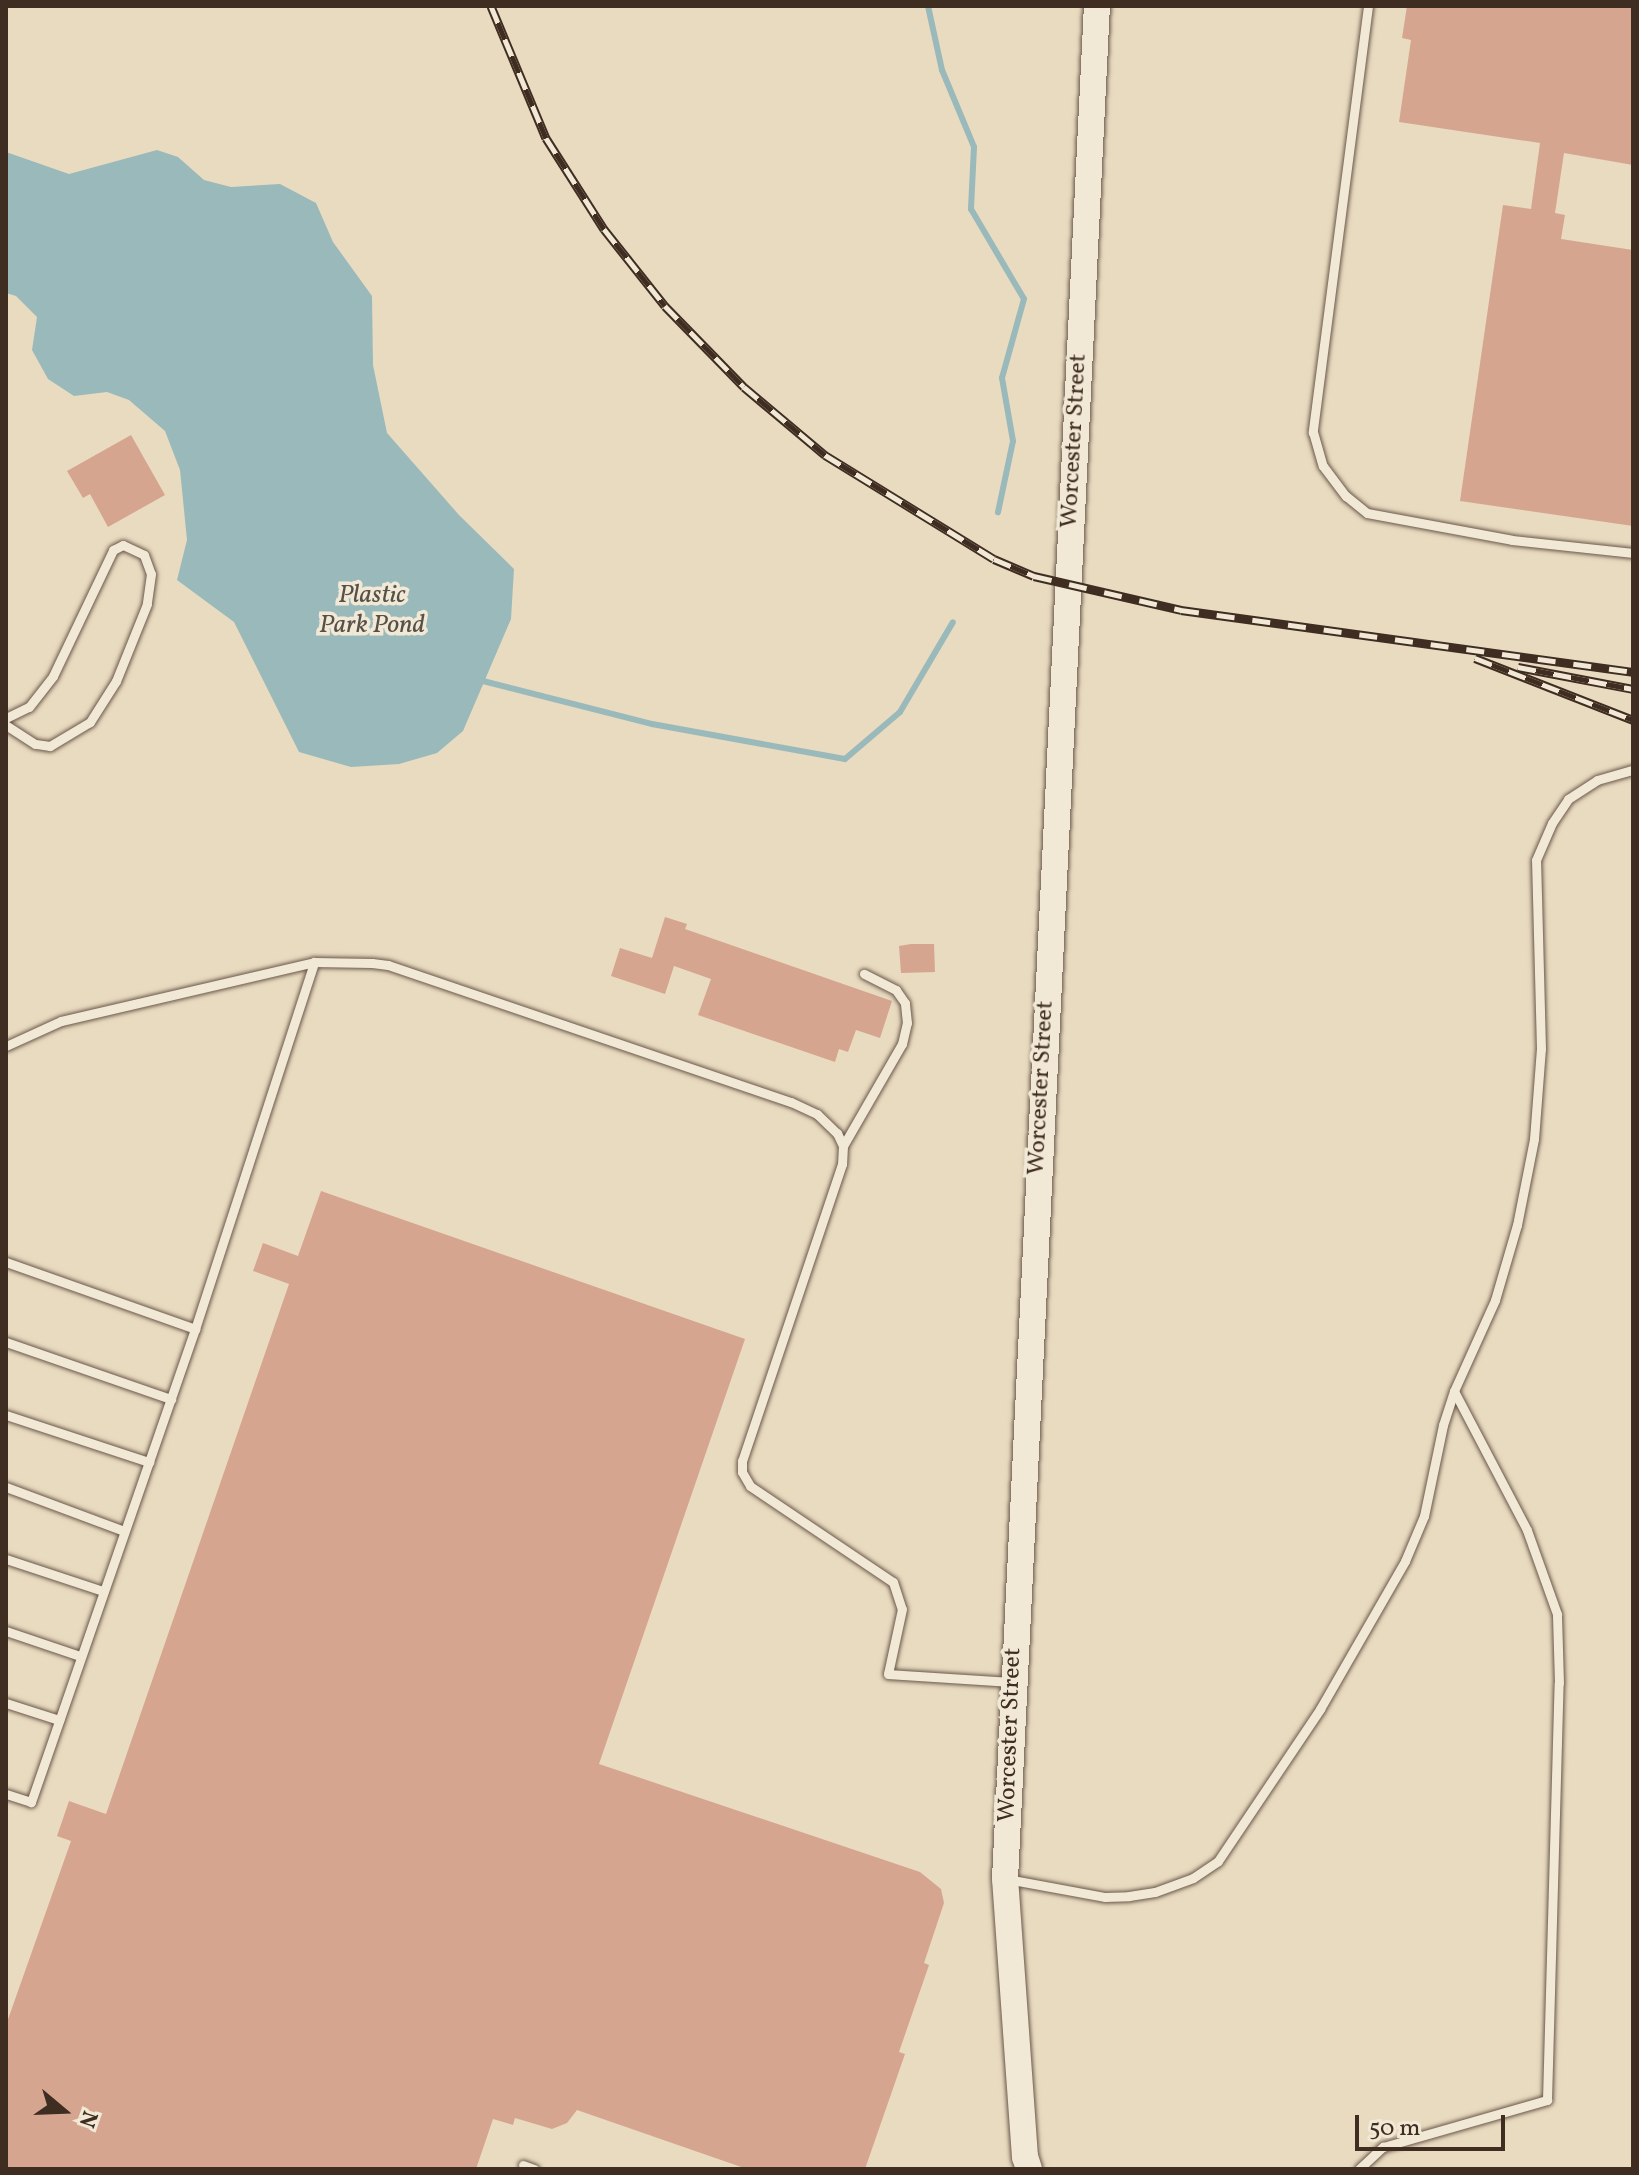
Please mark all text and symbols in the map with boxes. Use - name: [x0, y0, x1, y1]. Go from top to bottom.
- street label: Worcester Street: [1056, 353, 1094, 529]
- water label: Plastic Park Pond: [319, 580, 425, 642]
- street label: Worcester Street: [1023, 1000, 1061, 1176]
- street label: Worcester Street: [994, 1647, 1028, 1823]
- north arrow: [24, 2071, 104, 2151]
- scale bar: [1359, 2099, 1509, 2149]
- text: N: [70, 2106, 104, 2132]
- text: 50 m: [1369, 2112, 1421, 2146]

